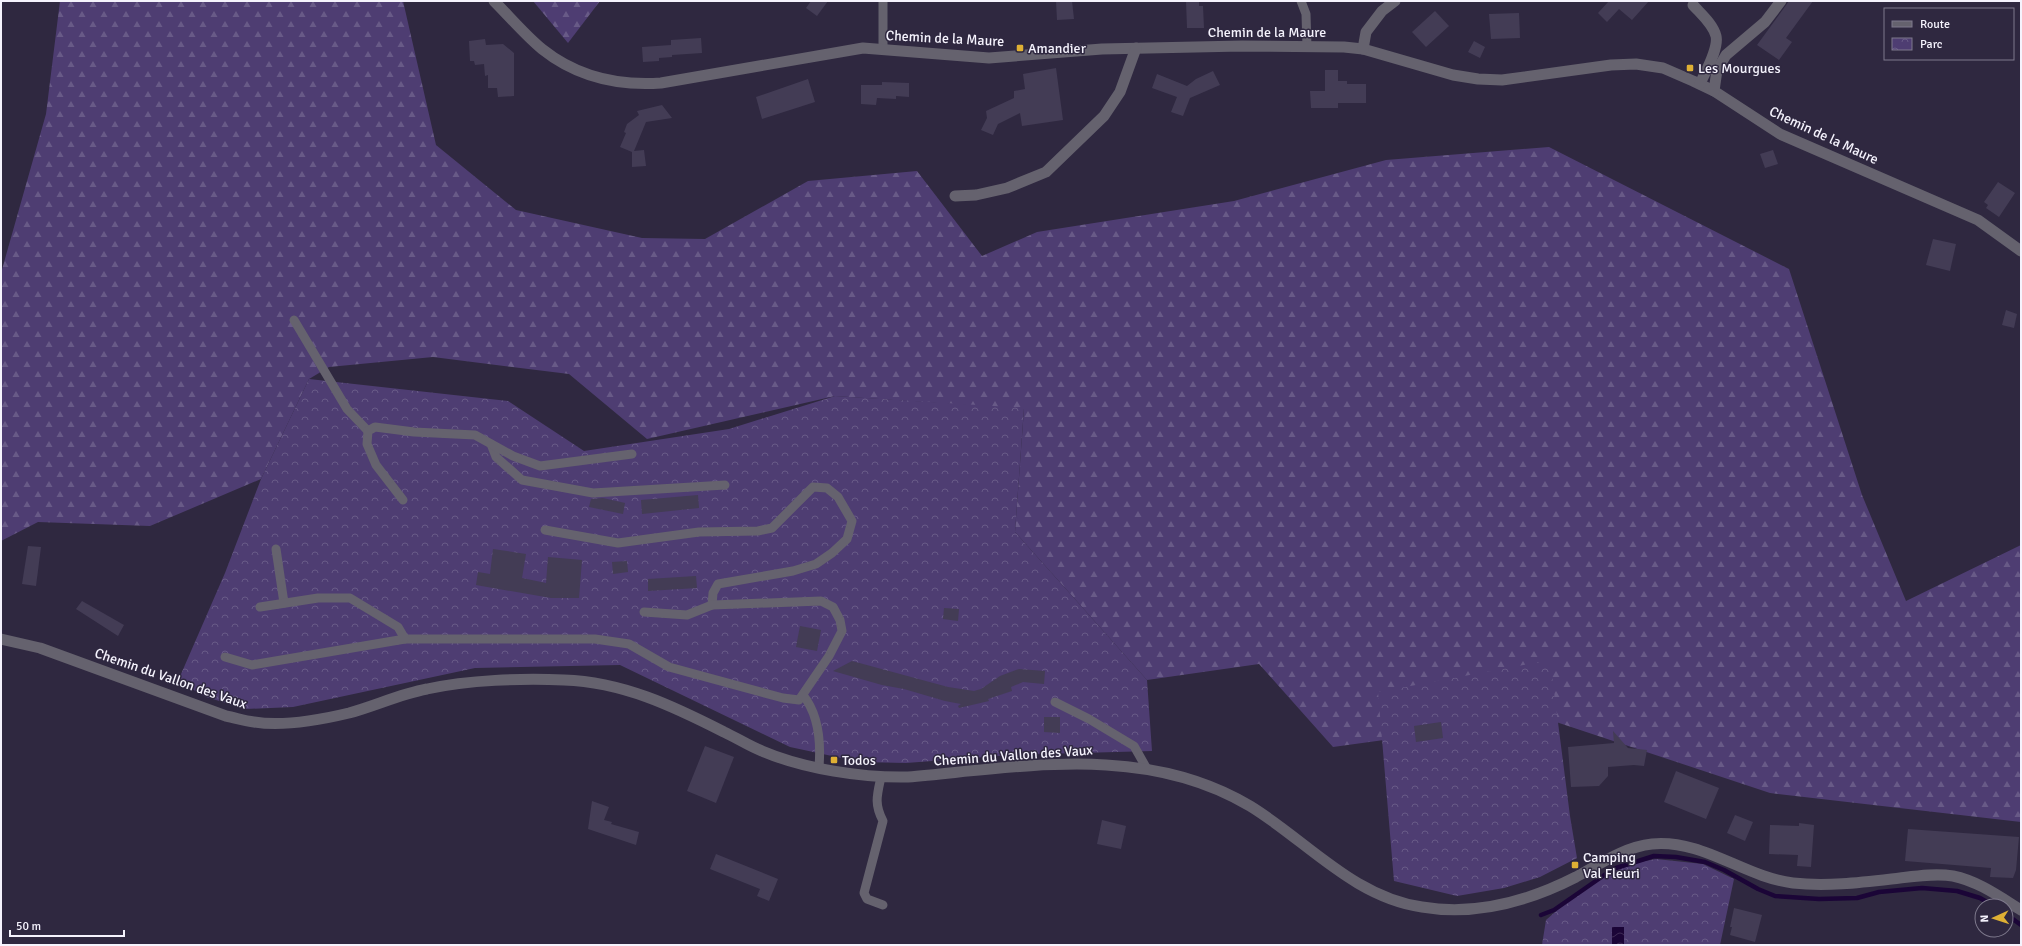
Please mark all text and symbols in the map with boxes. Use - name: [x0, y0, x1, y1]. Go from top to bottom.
- legend: [1884, 8, 2014, 60]
- text: Route: [1920, 17, 1950, 32]
- street label: Chemin de la Maure: [1208, 24, 1326, 41]
- street label: Chemin de la Maure: [885, 27, 1005, 50]
- text: Parc: [1920, 37, 1943, 52]
- place label: Amandier: [1028, 40, 1087, 57]
- marker: Amandier: [1015, 43, 1025, 53]
- place label: Les Mourgues: [1698, 60, 1781, 77]
- marker: Les Mourgues: [1685, 63, 1695, 73]
- street label: Chemin de la Maure: [1766, 103, 1881, 168]
- street label: Chemin du Vallon des Vaux: [93, 644, 250, 713]
- street label: Chemin du Vallon des Vaux: [933, 741, 1094, 770]
- place label: Todos: [842, 752, 876, 769]
- marker: Todos: [829, 755, 839, 765]
- place label: Camping Val Fleuri: [1583, 849, 1640, 882]
- marker: Camping Val Fleuri: [1570, 860, 1580, 870]
- north arrow: [1974, 898, 2014, 938]
- scale bar: [10, 912, 124, 938]
- text: N: [1978, 914, 1991, 923]
- text: 50 m: [16, 919, 41, 934]

